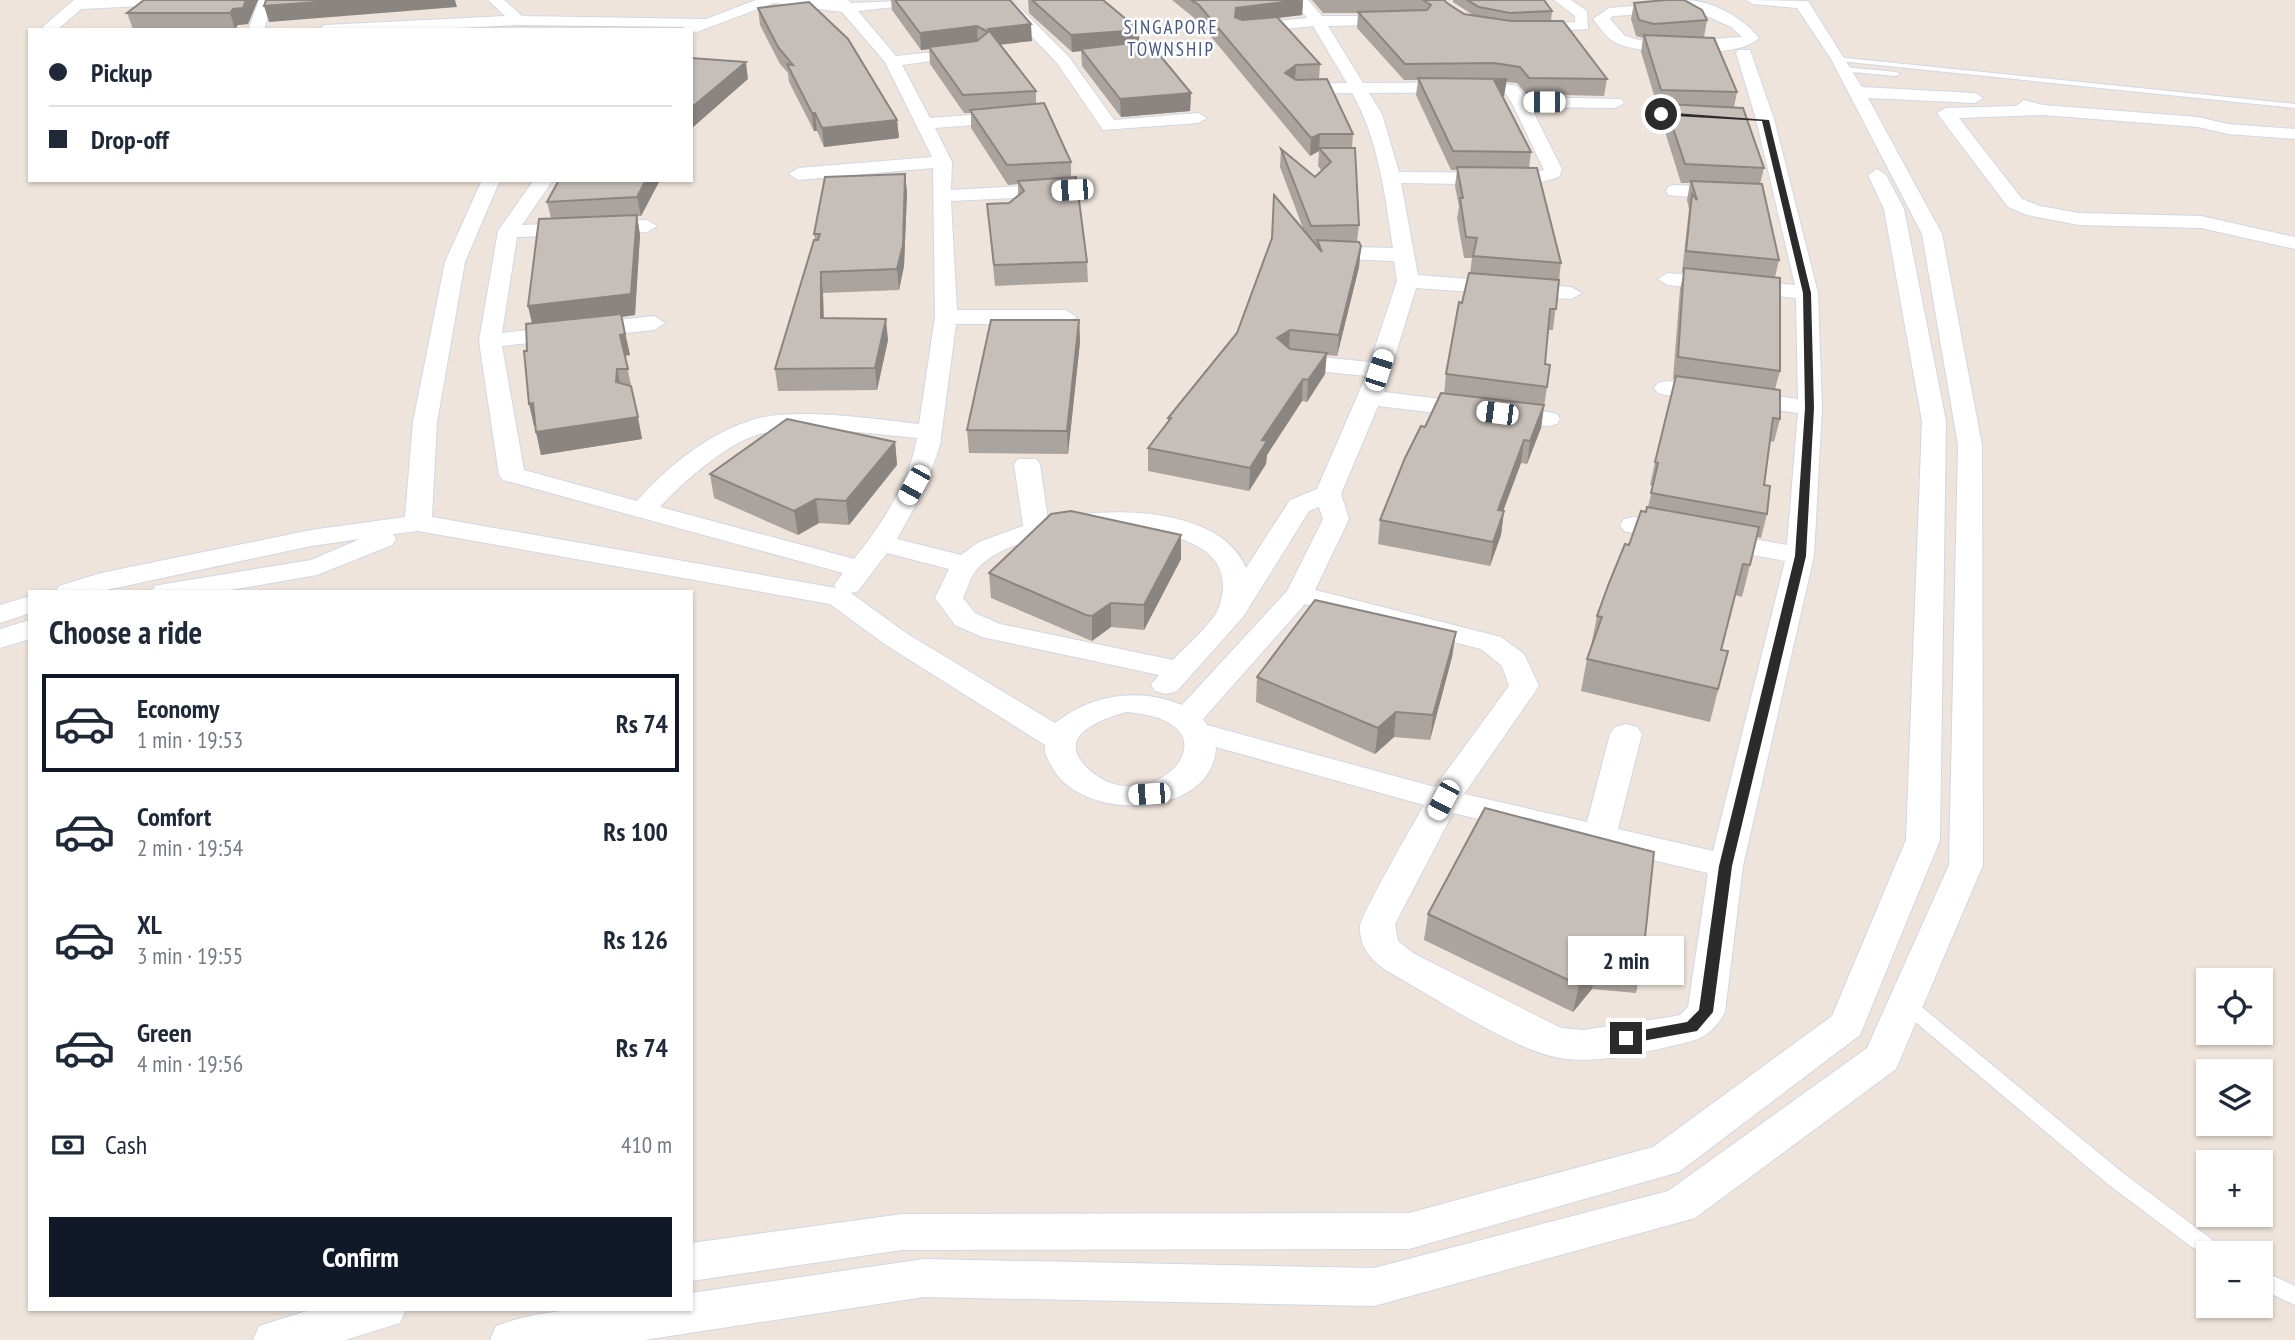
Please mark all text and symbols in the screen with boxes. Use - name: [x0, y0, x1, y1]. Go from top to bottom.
- district label: SINGAPORE TOWNSHIP: [1123, 15, 1219, 61]
- text: Pickup: [91, 56, 152, 89]
- car: [1524, 92, 1566, 113]
- route start: [1645, 98, 1677, 130]
- text: Drop-off: [91, 123, 169, 156]
- car: [1051, 178, 1094, 202]
- car: [1363, 347, 1396, 393]
- car: [1475, 400, 1520, 426]
- car: [895, 462, 934, 508]
- text: Choose a ride: [49, 611, 202, 653]
- icon: car: [53, 692, 116, 755]
- text: Economy: [137, 692, 219, 725]
- text: Rs 74: [616, 707, 668, 740]
- text: 1 min · 19:53: [137, 725, 243, 754]
- car: [1424, 777, 1463, 823]
- car: [1128, 782, 1171, 806]
- icon: car: [53, 800, 116, 863]
- text: Comfort: [137, 800, 211, 833]
- text: Rs 100: [603, 815, 668, 848]
- text: 2 min · 19:54: [137, 833, 243, 862]
- icon: car: [53, 908, 116, 971]
- text: XL: [137, 908, 162, 941]
- text: Rs 126: [603, 923, 668, 956]
- callout: 2 min: [1568, 936, 1684, 986]
- text: 3 min · 19:55: [137, 941, 243, 970]
- text: 2 min: [1603, 946, 1649, 975]
- map controls: [2196, 968, 2273, 1318]
- button: locate: [2196, 968, 2273, 1045]
- icon: car: [53, 1016, 116, 1079]
- text: Green: [137, 1016, 192, 1049]
- route end: [1610, 1022, 1642, 1054]
- text: Rs 74: [616, 1031, 668, 1064]
- text: 4 min · 19:56: [137, 1049, 243, 1078]
- button: layers: [2196, 1059, 2273, 1136]
- icon: cash: [49, 1126, 87, 1164]
- text: Cash: [105, 1128, 147, 1161]
- text: 410 m: [621, 1130, 672, 1159]
- button: +: [2196, 1150, 2273, 1227]
- button: Confirm: [49, 1217, 672, 1297]
- button: −: [2196, 1241, 2273, 1318]

